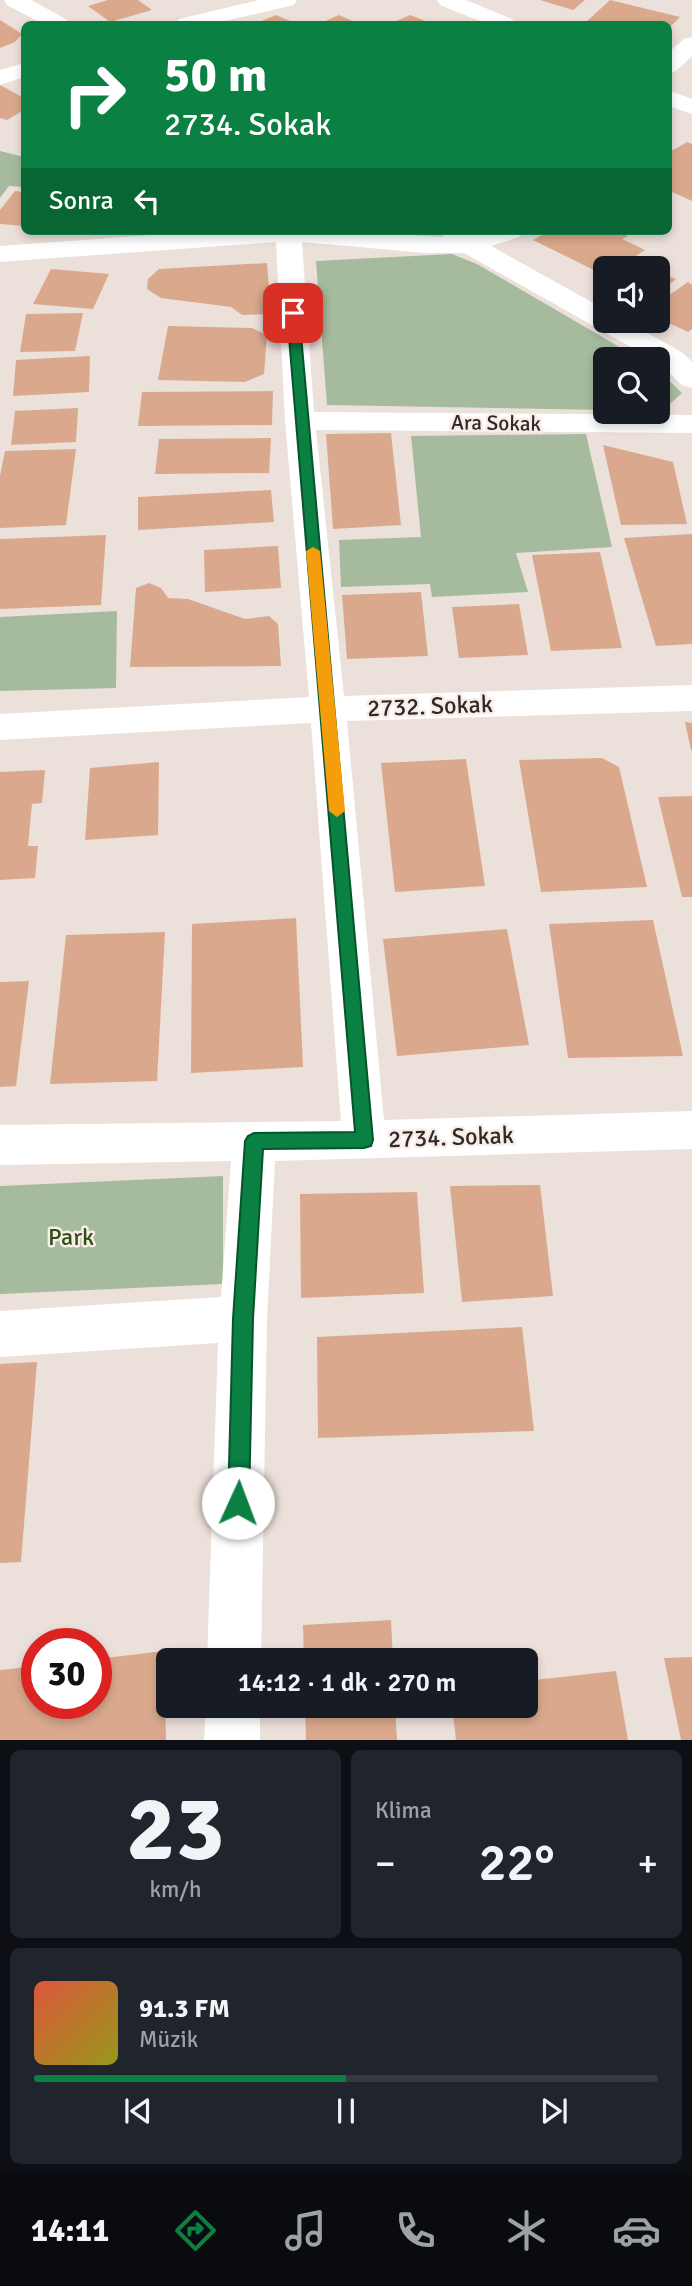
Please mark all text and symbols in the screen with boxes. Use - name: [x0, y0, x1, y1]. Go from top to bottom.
- text: 50 m: [164, 45, 267, 105]
- icon: right: [49, 49, 140, 140]
- text: 2734. Sokak: [164, 105, 331, 144]
- icon: left: [128, 182, 166, 220]
- text: Sonra: [49, 185, 114, 217]
- map controls: [593, 256, 670, 424]
- button: sound: [593, 256, 670, 333]
- pin: [263, 283, 323, 343]
- icon: arrive: [274, 294, 312, 332]
- button: search: [593, 347, 670, 424]
- street label: Ara Sokak: [451, 409, 542, 437]
- street label: 2732. Sokak: [367, 689, 493, 723]
- street label: 2734. Sokak: [388, 1120, 514, 1154]
- park label: Park: [48, 1222, 94, 1252]
- position arrow: [201, 1466, 275, 1540]
- speed limit sign: 30: [21, 1628, 112, 1719]
- text: 14:12 · 1 dk · 270 m: [238, 1667, 456, 1699]
- text: 23: [126, 1773, 225, 1886]
- text: Klima: [375, 1796, 432, 1825]
- text: 22°: [478, 1831, 555, 1895]
- text: −: [375, 1840, 396, 1887]
- text: +: [637, 1840, 658, 1887]
- text: km/h: [149, 1875, 202, 1904]
- text: 91.3 FM: [139, 1993, 230, 2025]
- text: Müzik: [139, 2025, 198, 2054]
- icon: previous: [119, 2092, 157, 2130]
- icon: pause: [327, 2092, 365, 2130]
- icon: next: [535, 2092, 573, 2130]
- icon: directions: [171, 2206, 220, 2255]
- icon: music: [281, 2206, 330, 2255]
- icon: phone: [391, 2206, 440, 2255]
- icon: climate: [502, 2206, 551, 2255]
- icon: car: [612, 2206, 661, 2255]
- text: 14:11: [31, 2211, 109, 2250]

